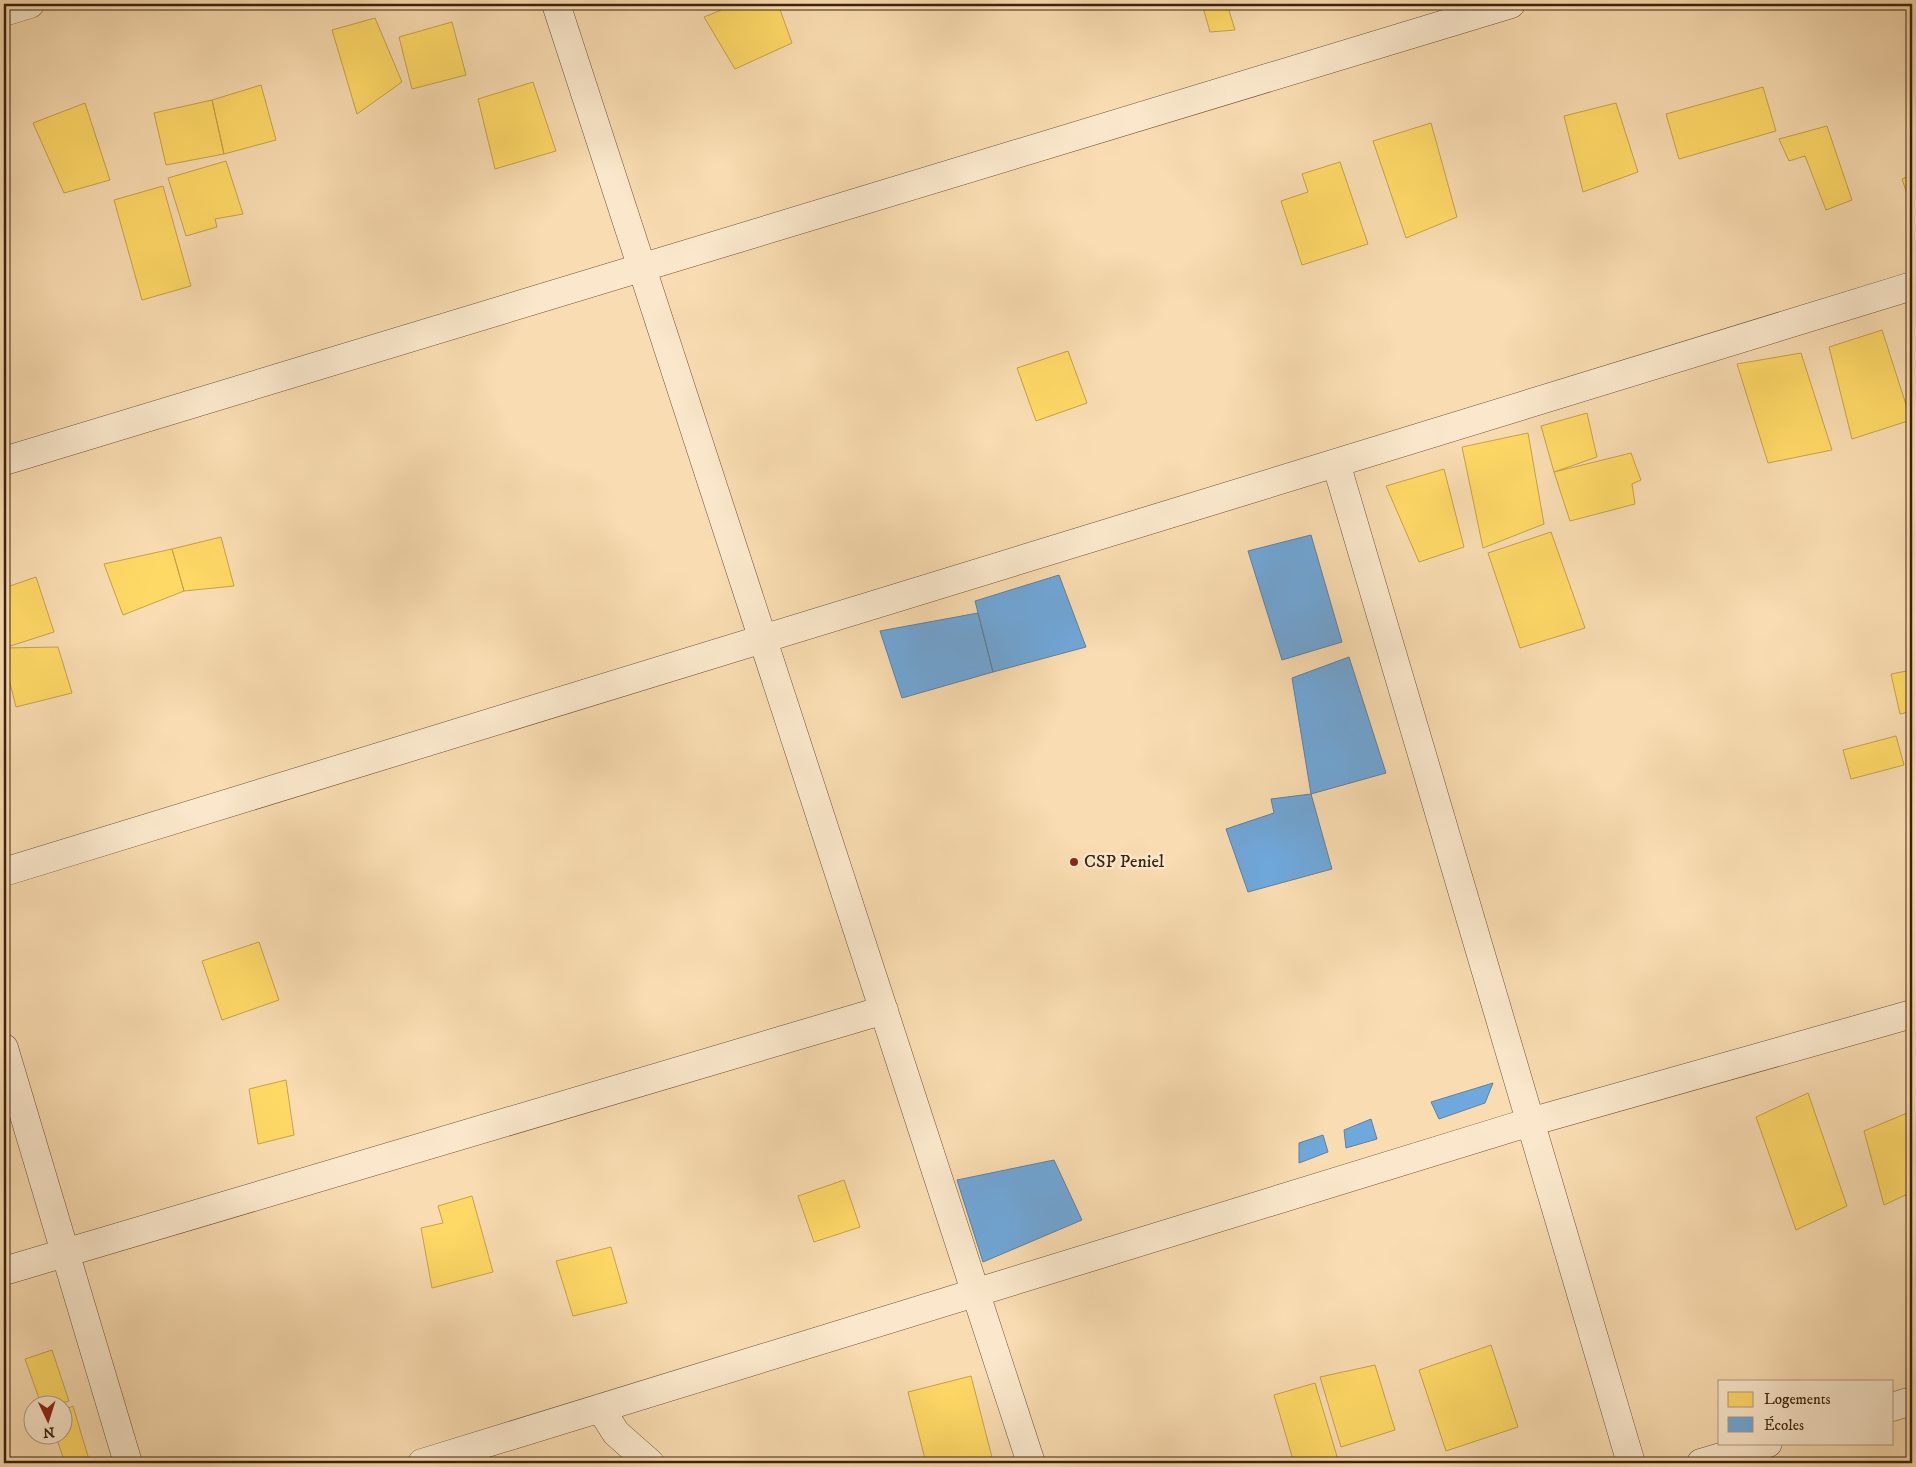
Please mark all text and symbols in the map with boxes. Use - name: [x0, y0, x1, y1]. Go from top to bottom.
- place label: CSP Peniel: [1084, 851, 1165, 873]
- marker: CSP Peniel: [1068, 856, 1080, 868]
- legend: [1718, 1380, 1894, 1444]
- text: Logements: [1764, 1390, 1831, 1409]
- north arrow: [22, 1394, 72, 1444]
- text: Écoles: [1764, 1416, 1804, 1435]
- text: N: [42, 1423, 55, 1441]

